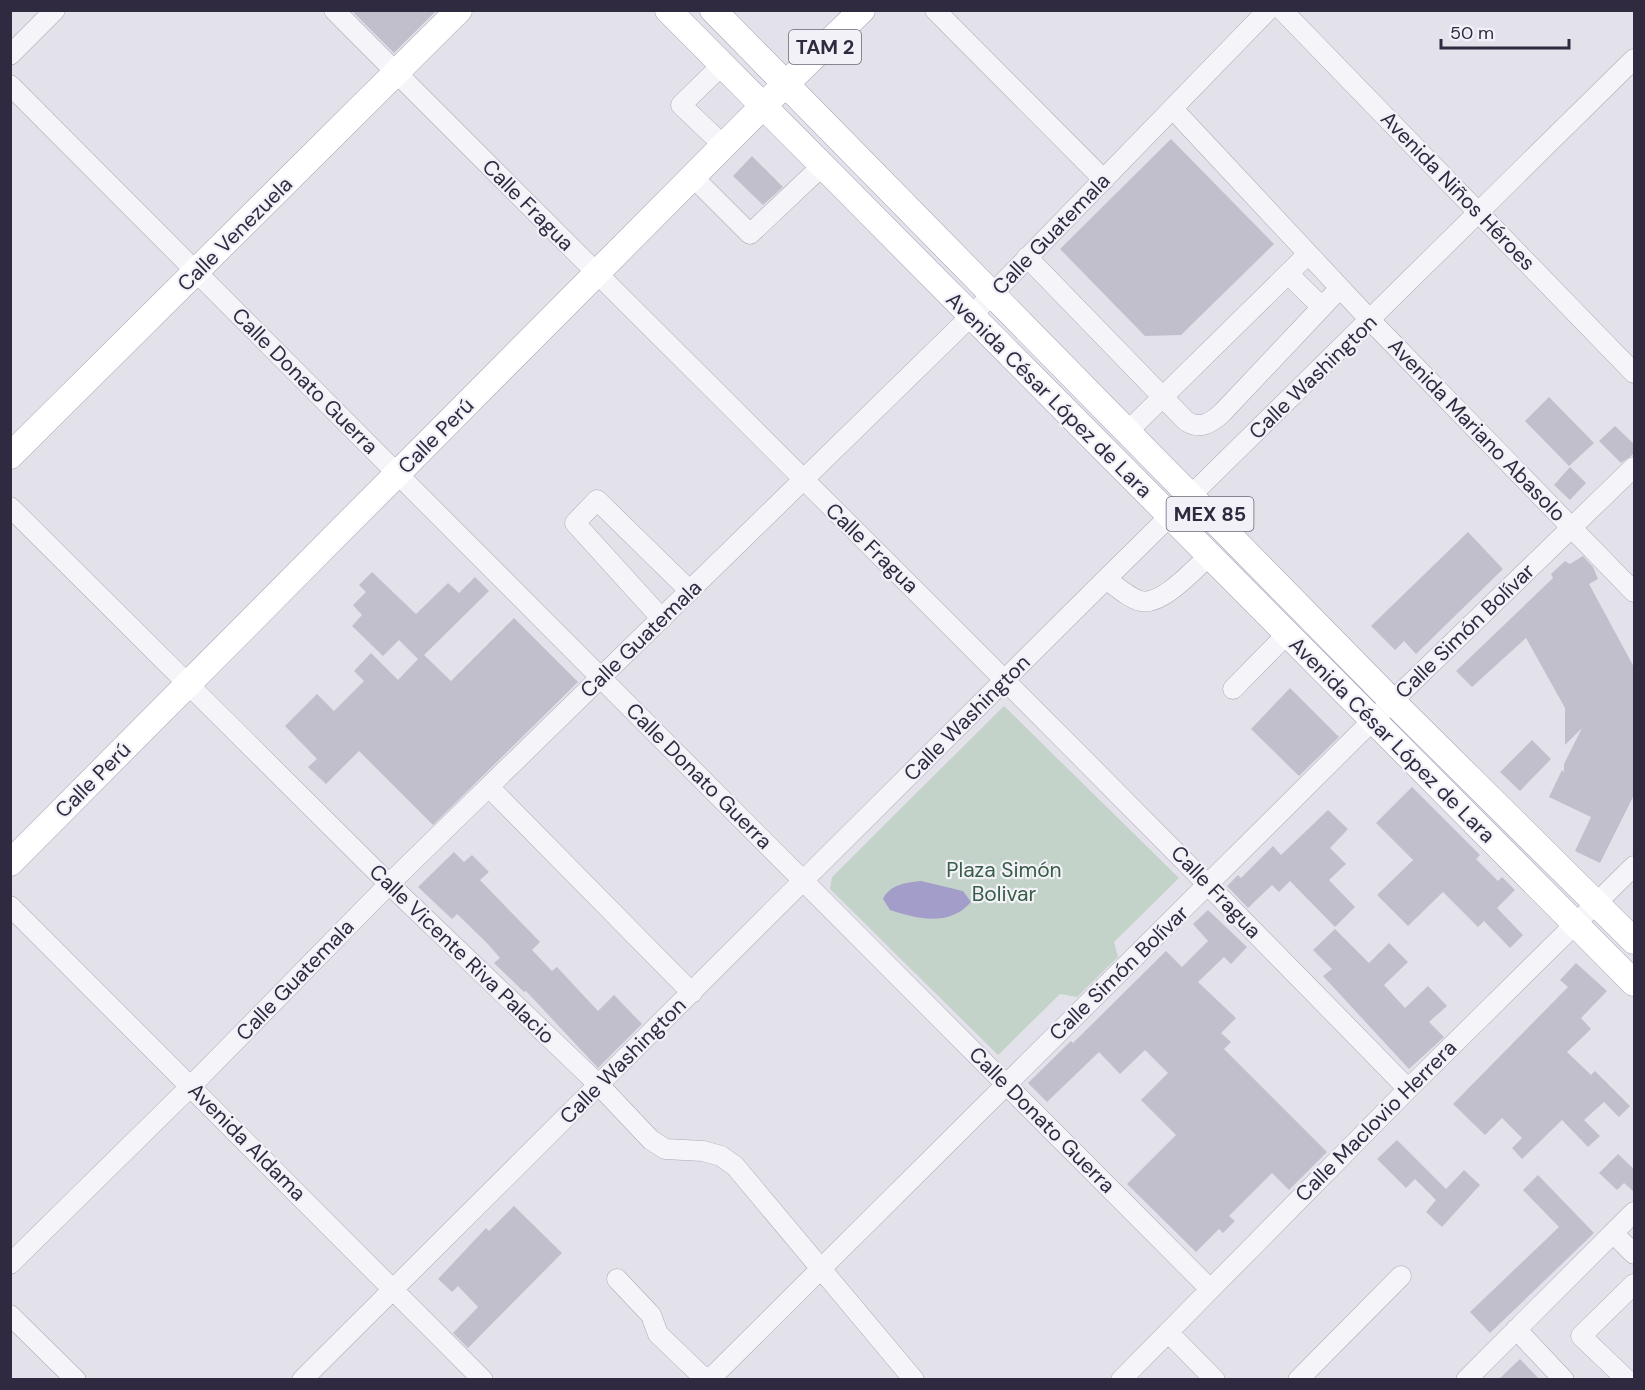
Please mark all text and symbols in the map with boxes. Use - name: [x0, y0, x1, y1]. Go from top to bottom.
- scale bar: [1441, 12, 1568, 50]
- text: 50 m: [1450, 21, 1494, 45]
- road number: TAM 2: [789, 30, 861, 64]
- street label: Avenida Niños Héroes: [1375, 105, 1541, 277]
- street label: Calle Fragua: [476, 153, 580, 257]
- street label: Calle Guatemala: [986, 167, 1116, 301]
- street label: Calle Venezuela: [171, 170, 299, 298]
- street label: Avenida César López de Lara: [940, 286, 1158, 504]
- street label: Calle Donato Guerra: [226, 302, 384, 460]
- street label: Calle Washington: [1243, 309, 1383, 445]
- street label: Avenida Mariano Abasolo: [1382, 332, 1572, 528]
- street label: Calle Perú: [392, 392, 480, 480]
- street label: Calle Fragua: [819, 497, 925, 599]
- road number: MEX 85: [1166, 497, 1254, 531]
- street label: Calle Simón Bolívar: [1389, 557, 1541, 705]
- street label: Calle Guatemala: [574, 574, 708, 704]
- street label: Avenida César López de Lara: [1283, 631, 1501, 849]
- street label: Calle Washington: [898, 649, 1036, 787]
- street label: Calle Donato Guerra: [620, 697, 778, 855]
- street label: Calle Perú: [49, 736, 137, 824]
- street label: Calle Fragua: [1165, 839, 1267, 945]
- park label: Plaza Simón Bolivar: [946, 856, 1062, 908]
- street label: Calle Vicente Riva Palacio: [363, 858, 561, 1050]
- street label: Calle Simón Bolívar: [1043, 899, 1195, 1047]
- street label: Calle Guatemala: [230, 913, 360, 1047]
- street label: Calle Washington: [554, 992, 692, 1130]
- street label: Calle Maclovio Herrera: [1289, 1034, 1463, 1208]
- street label: Calle Donato Guerra: [963, 1041, 1121, 1199]
- street label: Avenida Aldama: [182, 1077, 312, 1207]

